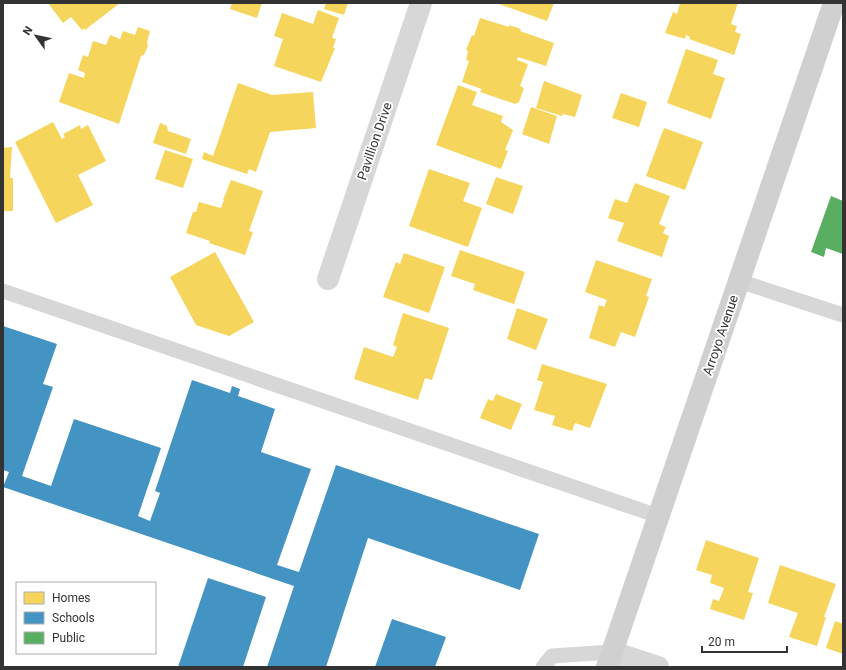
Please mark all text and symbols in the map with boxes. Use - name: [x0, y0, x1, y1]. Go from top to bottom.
- north arrow: [16, 16, 56, 56]
- text: N: [20, 24, 36, 38]
- street label: Pavillion Drive: [354, 100, 395, 182]
- street label: Arroyo Avenue: [700, 293, 741, 377]
- legend: [16, 582, 156, 654]
- text: Homes: [52, 591, 90, 605]
- text: Schools: [52, 611, 95, 625]
- scale bar: [702, 628, 787, 654]
- text: Public: [52, 631, 85, 645]
- text: 20 m: [708, 635, 735, 649]

